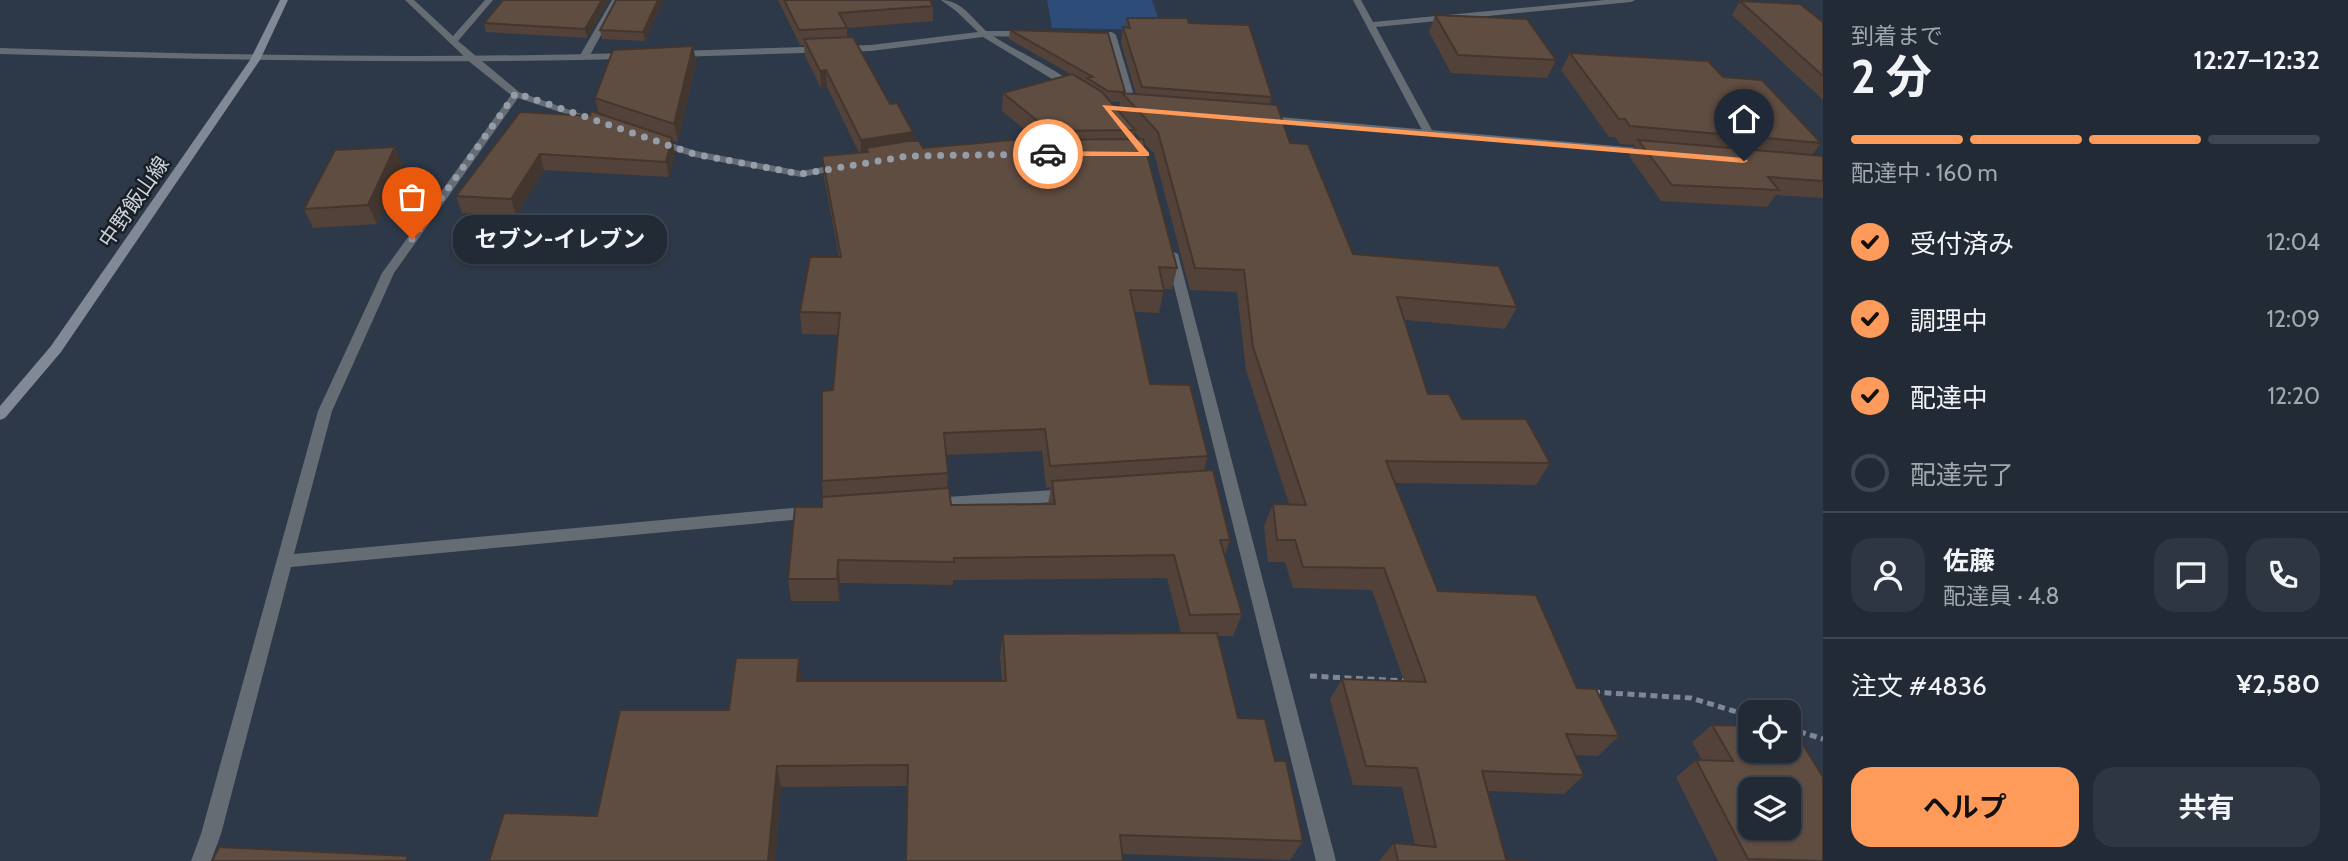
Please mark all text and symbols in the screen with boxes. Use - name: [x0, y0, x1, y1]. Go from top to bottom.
- text: 到着まで: [1851, 22, 1943, 50]
- text: 12:27–12:32: [2193, 44, 2320, 76]
- text: 2 分: [1851, 49, 1932, 105]
- pin: [1714, 89, 1774, 161]
- icon: home: [1725, 100, 1763, 138]
- courier: [1013, 119, 1083, 189]
- icon: car: [1029, 135, 1067, 173]
- street label: 中野飯山線: [93, 152, 174, 252]
- text: 配達中 · 160 m: [1851, 159, 1998, 187]
- pin: [382, 167, 442, 239]
- icon: bag: [393, 178, 431, 216]
- callout: セブン-イレブン: [454, 215, 668, 264]
- icon: check: [1851, 223, 1889, 261]
- text: セブン-イレブン: [475, 225, 645, 253]
- text: 受付済み: [1910, 228, 2014, 260]
- text: 12:04: [2266, 228, 2320, 256]
- icon: check: [1851, 300, 1889, 338]
- text: 調理中: [1910, 305, 1988, 337]
- text: 12:09: [2267, 305, 2320, 333]
- icon: check: [1851, 377, 1889, 415]
- text: 配達中: [1910, 382, 1988, 414]
- text: 12:20: [2268, 382, 2320, 410]
- text: 配達完了: [1910, 459, 2014, 491]
- button: person: [1851, 538, 1925, 612]
- button: chat: [2154, 538, 2228, 612]
- button: phone: [2246, 538, 2320, 612]
- text: 佐藤: [1943, 545, 1995, 577]
- text: 配達員 · 4.8: [1943, 582, 2060, 610]
- text: ¥2,580: [2236, 668, 2320, 700]
- text: 注文 #4836: [1851, 670, 1987, 702]
- map controls: [1738, 700, 1801, 840]
- button: locate: [1738, 700, 1801, 763]
- button: ヘルプ: [1851, 767, 2079, 847]
- button: 共有: [2093, 767, 2320, 847]
- button: layers: [1738, 777, 1801, 840]

